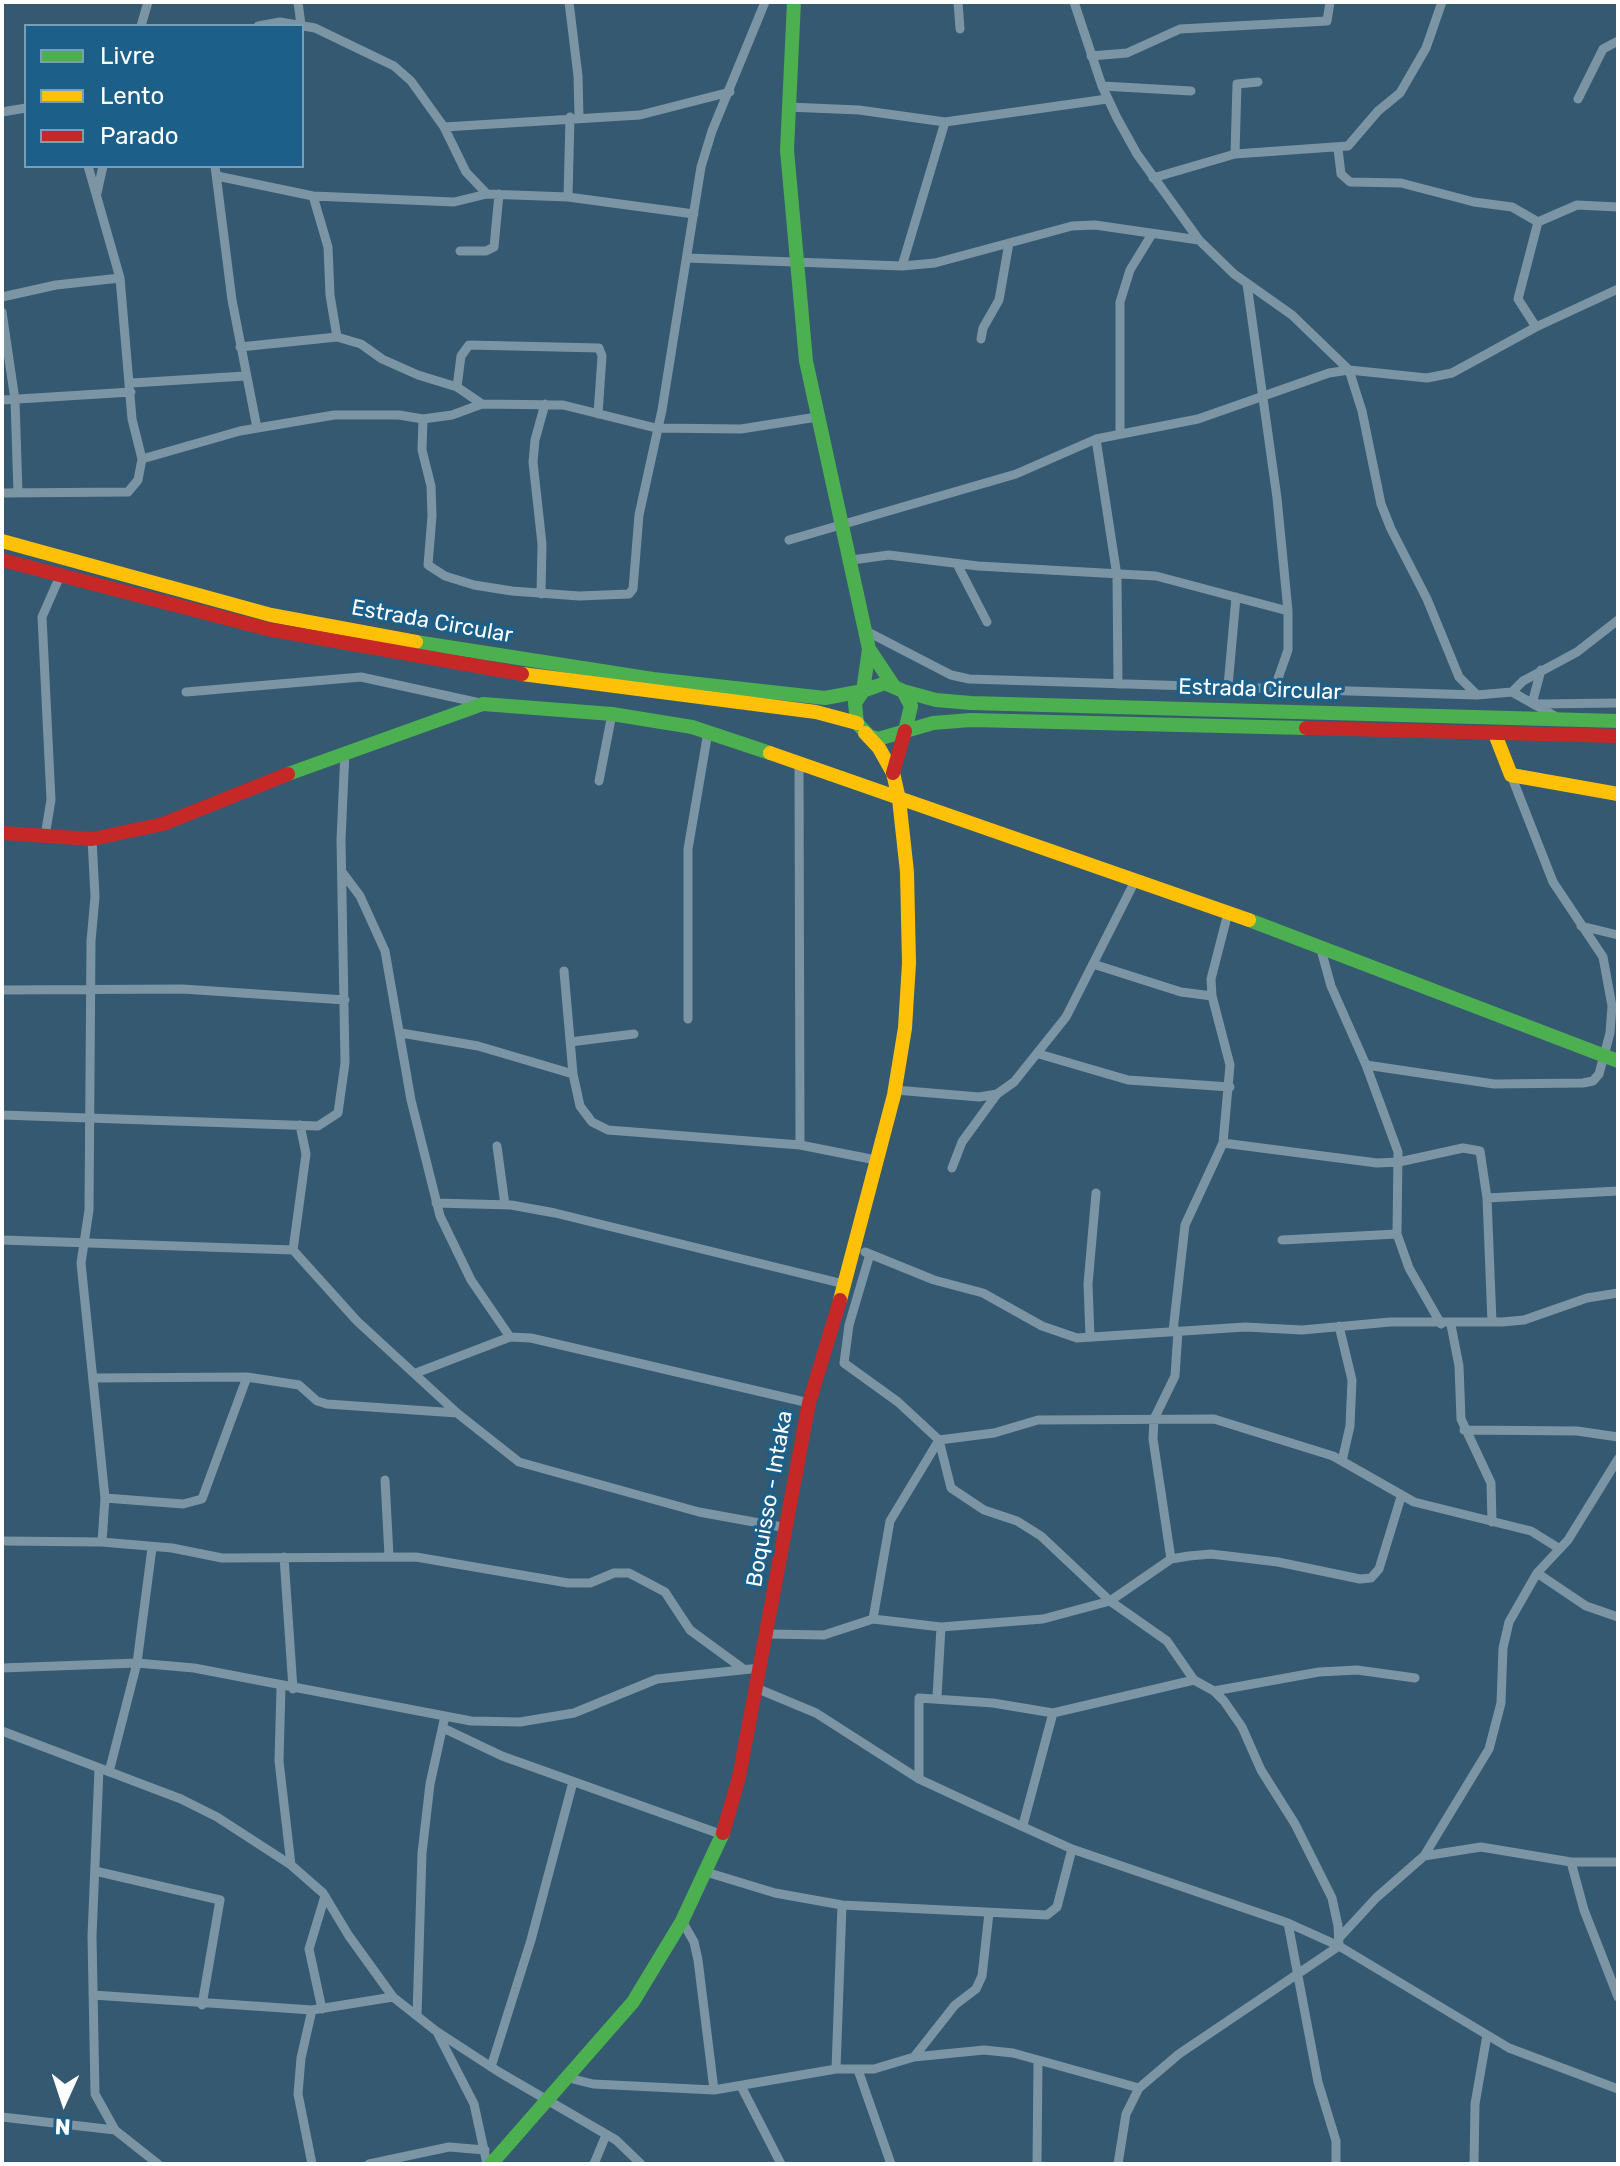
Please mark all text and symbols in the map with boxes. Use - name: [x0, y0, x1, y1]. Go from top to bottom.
- legend: [24, 24, 304, 168]
- text: Livre: [100, 42, 155, 70]
- text: Lento: [100, 82, 164, 110]
- text: Parado: [100, 122, 179, 150]
- street label: Estrada Circular: [349, 595, 515, 649]
- street label: Estrada Circular: [1178, 674, 1342, 706]
- street label: Boquisso - Intaka: [741, 1409, 799, 1589]
- north arrow: [24, 2062, 104, 2142]
- text: N: [54, 2113, 71, 2140]

